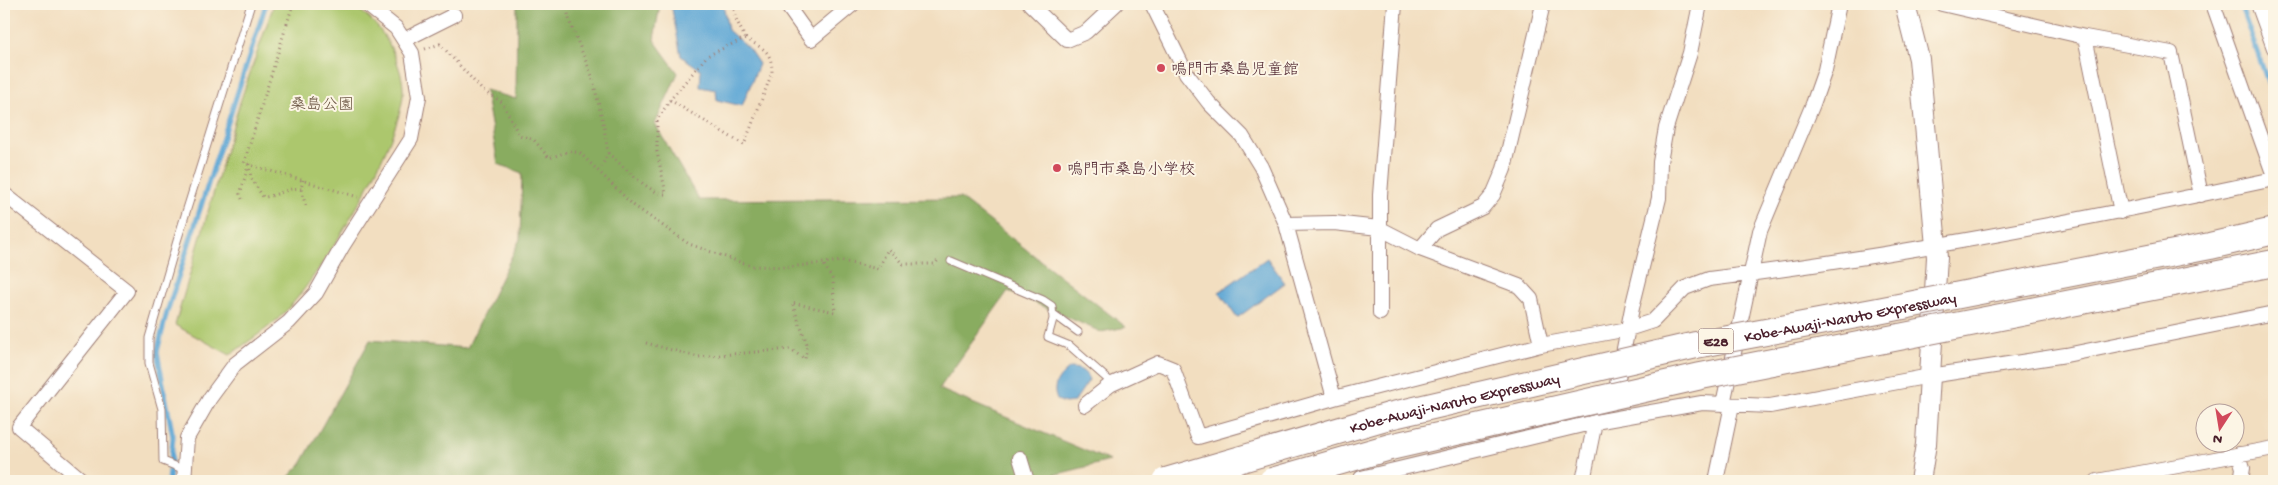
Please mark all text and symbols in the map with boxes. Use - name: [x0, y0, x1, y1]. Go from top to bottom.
- place label: 鳴門市桑島児童館: [1171, 60, 1299, 81]
- marker: 鳴門市桑島児童館: [1155, 62, 1167, 74]
- park label: 桑島公園: [290, 96, 354, 116]
- place label: 鳴門市桑島小学校: [1067, 160, 1195, 181]
- marker: 鳴門市桑島小学校: [1051, 162, 1063, 174]
- street label: Kobe-Awaji-Naruto Expressway: [1743, 290, 1958, 349]
- road number: E28: [1698, 328, 1734, 354]
- street label: Kobe-Awaji-Naruto Expressway: [1348, 371, 1562, 440]
- north arrow: [2196, 402, 2246, 452]
- text: N: [2212, 429, 2224, 448]

